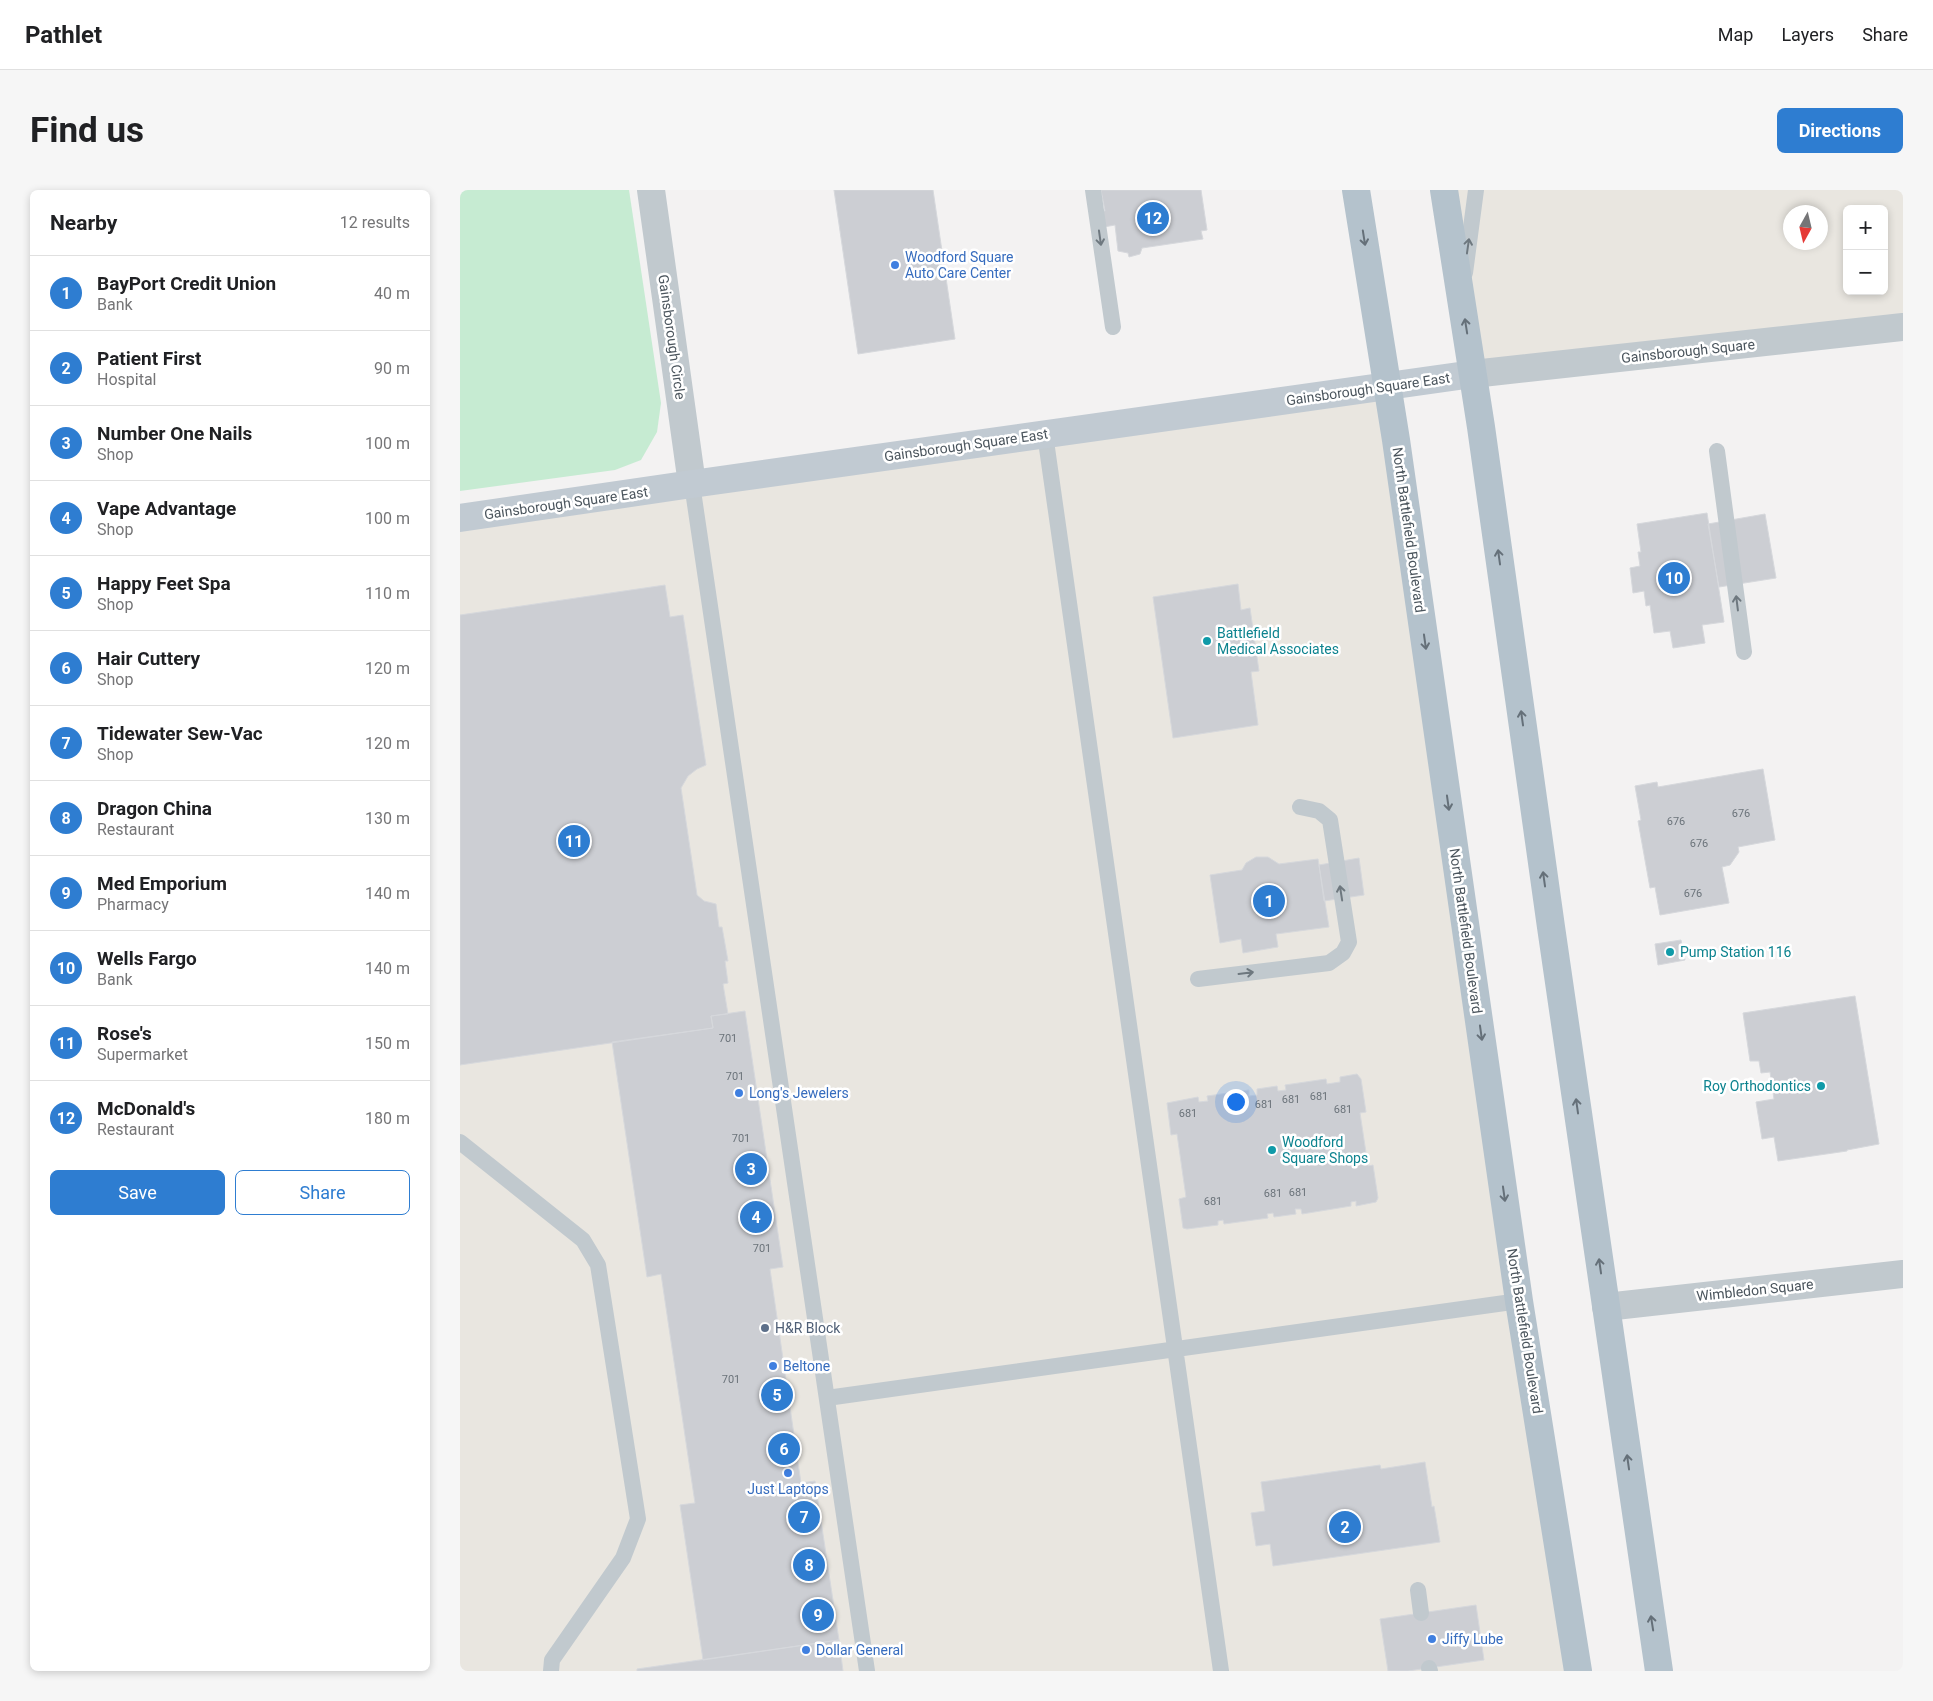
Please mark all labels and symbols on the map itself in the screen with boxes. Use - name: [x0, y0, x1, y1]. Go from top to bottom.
- pin: 12: [1137, 199, 1169, 237]
- north arrow: [1783, 205, 1828, 250]
- one-way arrow: [1095, 230, 1105, 246]
- one-way arrow: [1360, 230, 1370, 246]
- one-way arrow: [1463, 239, 1473, 255]
- place label: Woodford Square Auto Care Center: [905, 249, 1014, 281]
- marker: Woodford Square Auto Care Center: [889, 259, 901, 271]
- street label: Gainsborough Circle: [655, 273, 689, 401]
- one-way arrow: [1460, 318, 1470, 334]
- street label: Gainsborough Square: [1620, 336, 1756, 366]
- street label: Gainsborough Square East: [1285, 370, 1451, 408]
- street label: Gainsborough Square East: [883, 426, 1049, 464]
- street label: North Battlefield Boulevard: [1389, 446, 1429, 614]
- street label: Gainsborough Square East: [483, 484, 649, 522]
- one-way arrow: [1494, 550, 1504, 566]
- pin: 10: [1658, 559, 1690, 597]
- one-way arrow: [1732, 596, 1742, 612]
- place label: Battlefield Medical Associates: [1217, 625, 1339, 657]
- one-way arrow: [1420, 634, 1430, 650]
- marker: Battlefield Medical Associates: [1201, 635, 1213, 647]
- one-way arrow: [1517, 711, 1527, 727]
- one-way arrow: [1443, 795, 1453, 811]
- house number: 676: [1732, 807, 1750, 820]
- house number: 676: [1667, 815, 1685, 828]
- pin: 11: [558, 822, 590, 860]
- house number: 676: [1690, 837, 1708, 850]
- street label: North Battlefield Boulevard: [1446, 847, 1486, 1015]
- one-way arrow: [1539, 872, 1549, 888]
- pin: 1: [1253, 882, 1285, 920]
- one-way arrow: [1336, 886, 1346, 902]
- house number: 676: [1684, 887, 1702, 900]
- place label: Pump Station 116: [1680, 944, 1792, 960]
- marker: Pump Station 116: [1664, 946, 1676, 958]
- one-way arrow: [1238, 968, 1254, 978]
- one-way arrow: [1476, 1025, 1486, 1041]
- house number: 701: [719, 1032, 737, 1045]
- house number: 701: [726, 1070, 744, 1083]
- place label: Roy Orthodontics: [1703, 1078, 1811, 1094]
- marker: Roy Orthodontics: [1815, 1080, 1827, 1092]
- place label: Long's Jewelers: [749, 1085, 849, 1101]
- marker: Long's Jewelers: [733, 1087, 745, 1099]
- your location: [1223, 1089, 1249, 1115]
- house number: 681: [1310, 1090, 1328, 1103]
- house number: 681: [1282, 1093, 1300, 1106]
- house number: 681: [1255, 1098, 1273, 1111]
- one-way arrow: [1572, 1098, 1582, 1114]
- house number: 681: [1334, 1103, 1352, 1116]
- house number: 681: [1179, 1107, 1197, 1120]
- house number: 701: [732, 1132, 750, 1145]
- place label: Woodford Square Shops: [1282, 1134, 1368, 1166]
- marker: Woodford Square Shops: [1266, 1144, 1278, 1156]
- pin: 3: [735, 1150, 767, 1188]
- house number: 681: [1289, 1186, 1307, 1199]
- one-way arrow: [1499, 1186, 1509, 1202]
- house number: 681: [1264, 1187, 1282, 1200]
- house number: 681: [1204, 1195, 1222, 1208]
- pin: 4: [740, 1198, 772, 1236]
- house number: 701: [753, 1242, 771, 1255]
- street label: North Battlefield Boulevard: [1504, 1247, 1546, 1415]
- one-way arrow: [1595, 1259, 1605, 1275]
- street label: Wimbledon Square: [1696, 1276, 1814, 1304]
- place label: H&R Block: [775, 1320, 841, 1336]
- marker: H&R Block: [759, 1322, 771, 1334]
- place label: Beltone: [783, 1358, 830, 1374]
- marker: Beltone: [767, 1360, 779, 1372]
- house number: 701: [722, 1373, 740, 1386]
- pin: 5: [761, 1376, 793, 1414]
- pin: 6: [768, 1430, 800, 1468]
- one-way arrow: [1622, 1454, 1632, 1470]
- marker: Just Laptops: [782, 1467, 794, 1479]
- place label: Just Laptops: [747, 1481, 829, 1497]
- pin: 7: [788, 1498, 820, 1536]
- pin: 2: [1329, 1508, 1361, 1546]
- pin: 8: [793, 1546, 825, 1584]
- pin: 9: [802, 1596, 834, 1634]
- one-way arrow: [1646, 1615, 1656, 1631]
- place label: Jiffy Lube: [1442, 1631, 1503, 1647]
- marker: Jiffy Lube: [1426, 1633, 1438, 1645]
- place label: Dollar General: [816, 1642, 903, 1658]
- marker: Dollar General: [800, 1644, 812, 1656]

